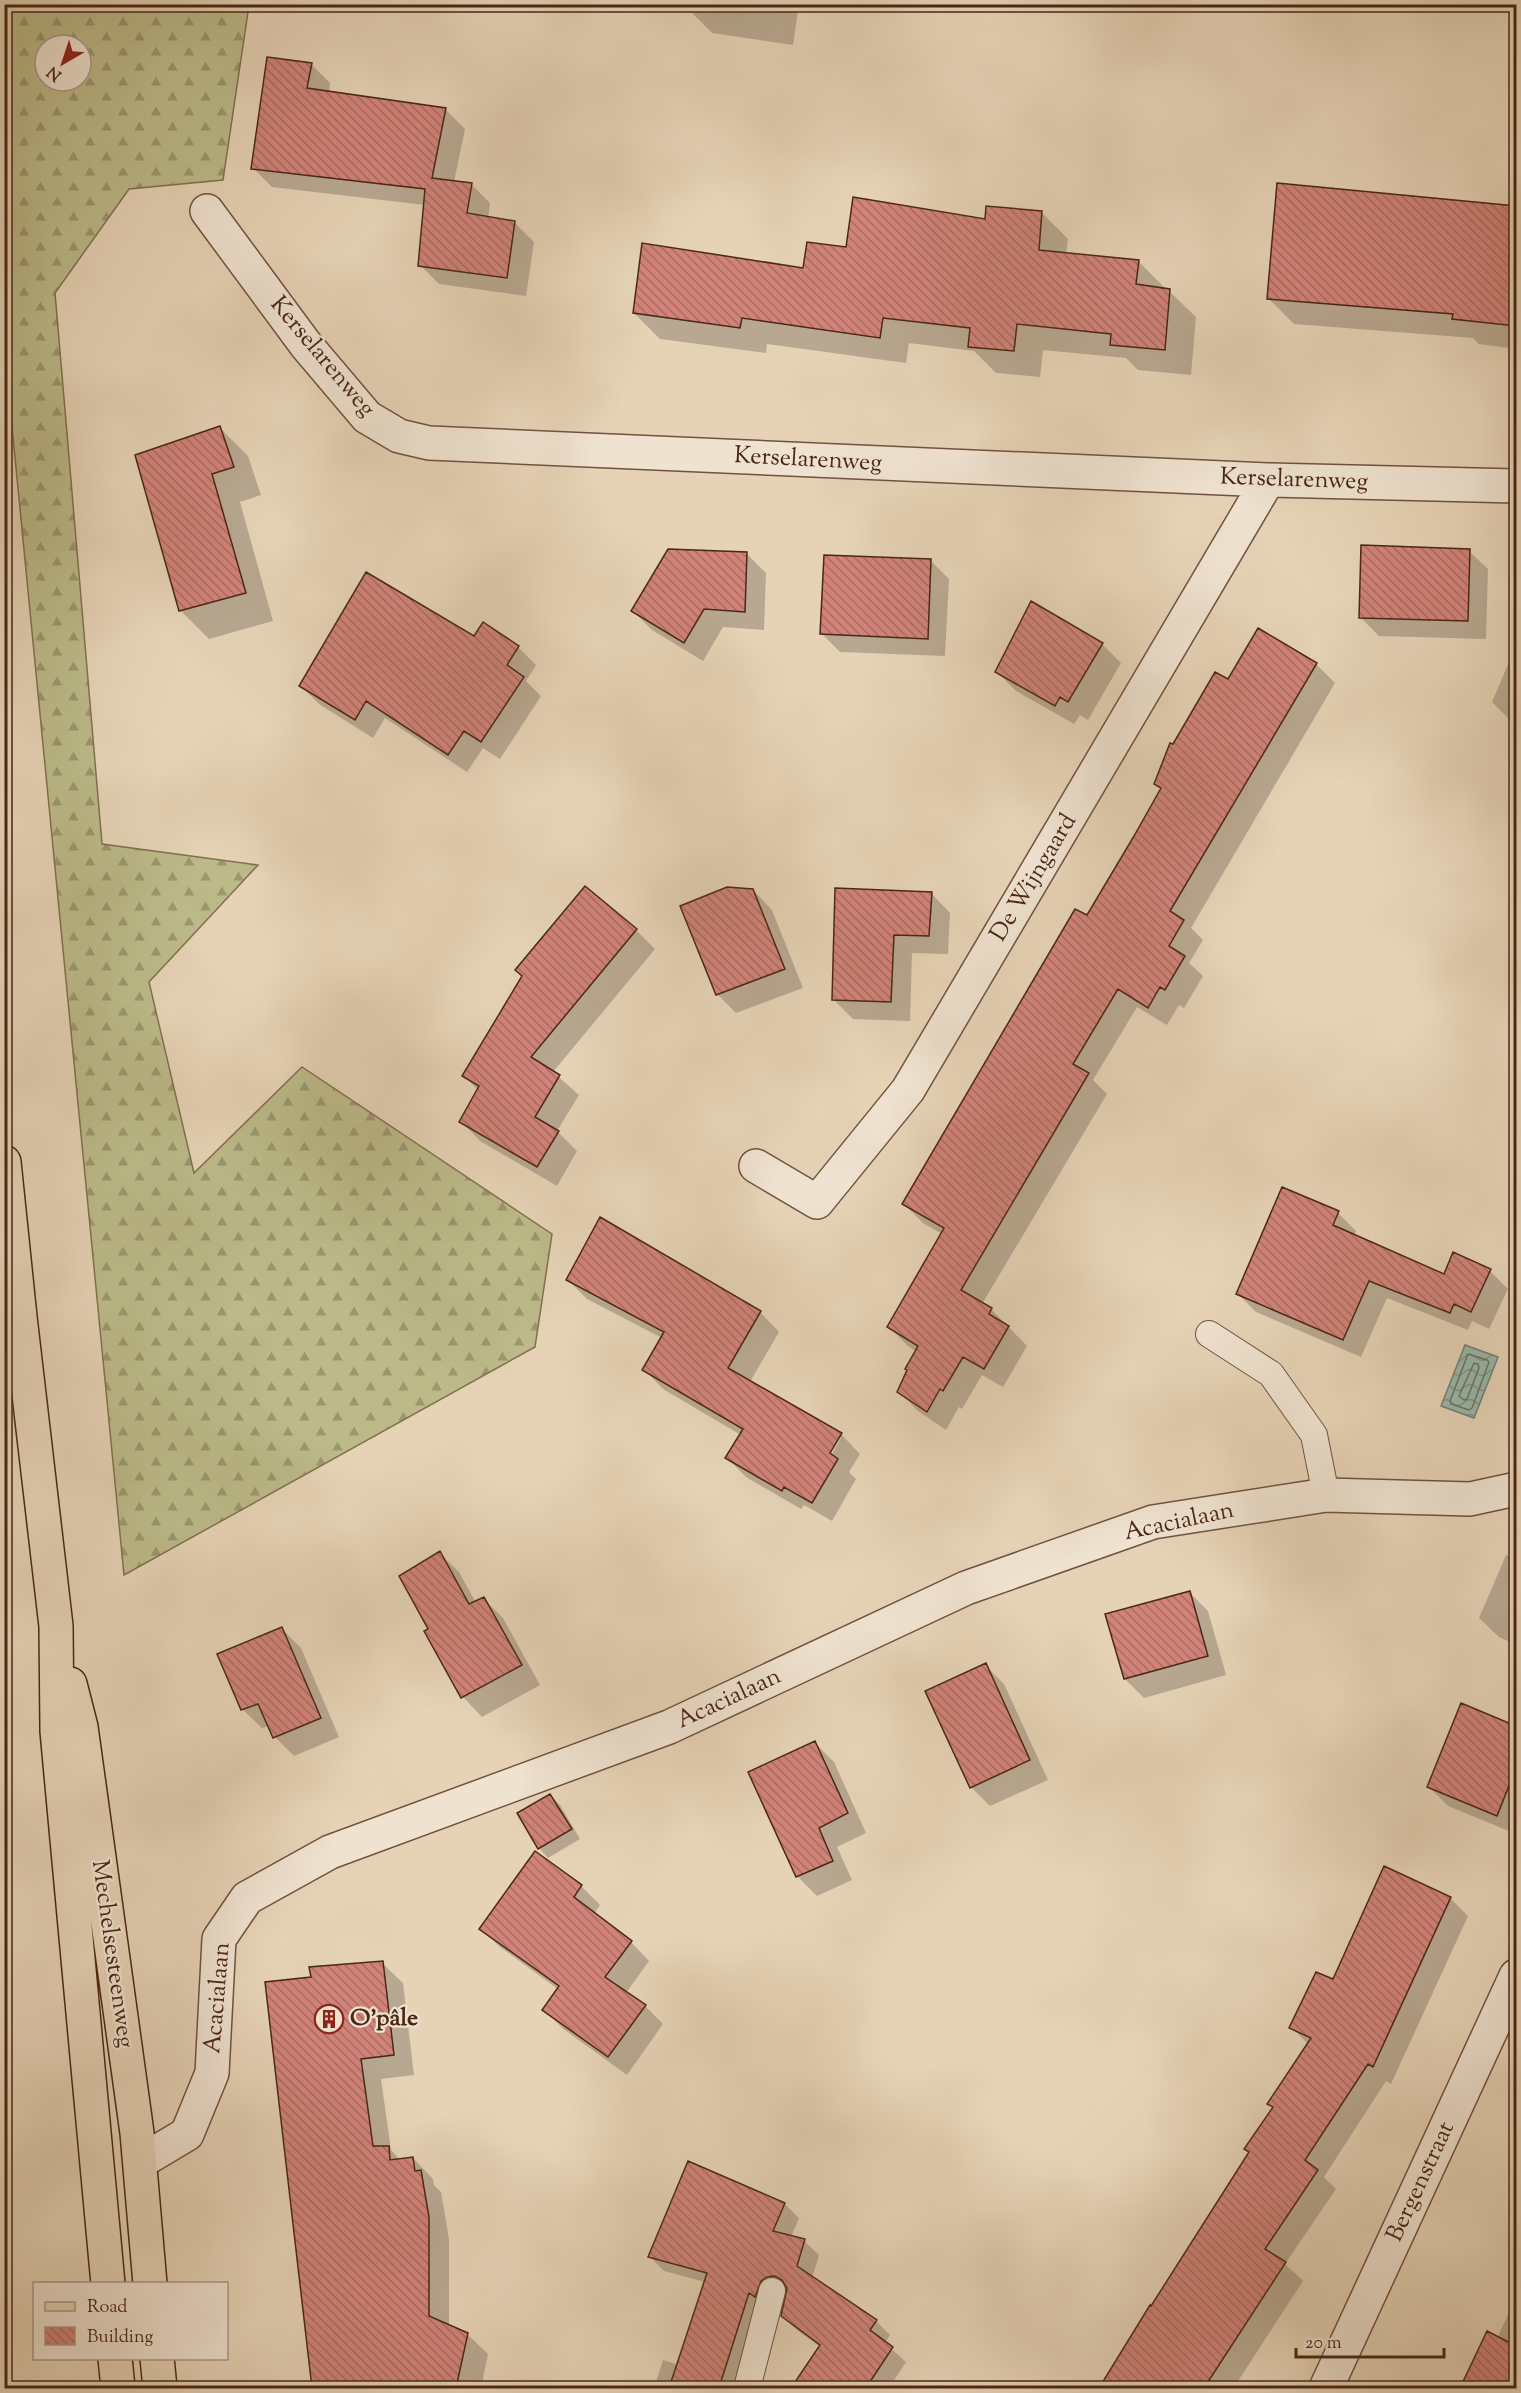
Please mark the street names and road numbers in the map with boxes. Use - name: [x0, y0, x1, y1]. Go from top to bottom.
- street label: Kerselarenweg: [261, 289, 383, 425]
- street label: Kerselarenweg: [733, 439, 883, 481]
- street label: Kerselarenweg: [1219, 460, 1369, 500]
- street label: De Wijngaard: [982, 807, 1086, 948]
- street label: Acacialaan: [1121, 1494, 1237, 1550]
- street label: Acacialaan: [671, 1660, 787, 1738]
- street label: Mechelsesteenweg: [82, 1858, 142, 2050]
- street label: Acacialaan: [196, 1941, 240, 2055]
- street label: Bergenstraat: [1378, 2116, 1464, 2248]

